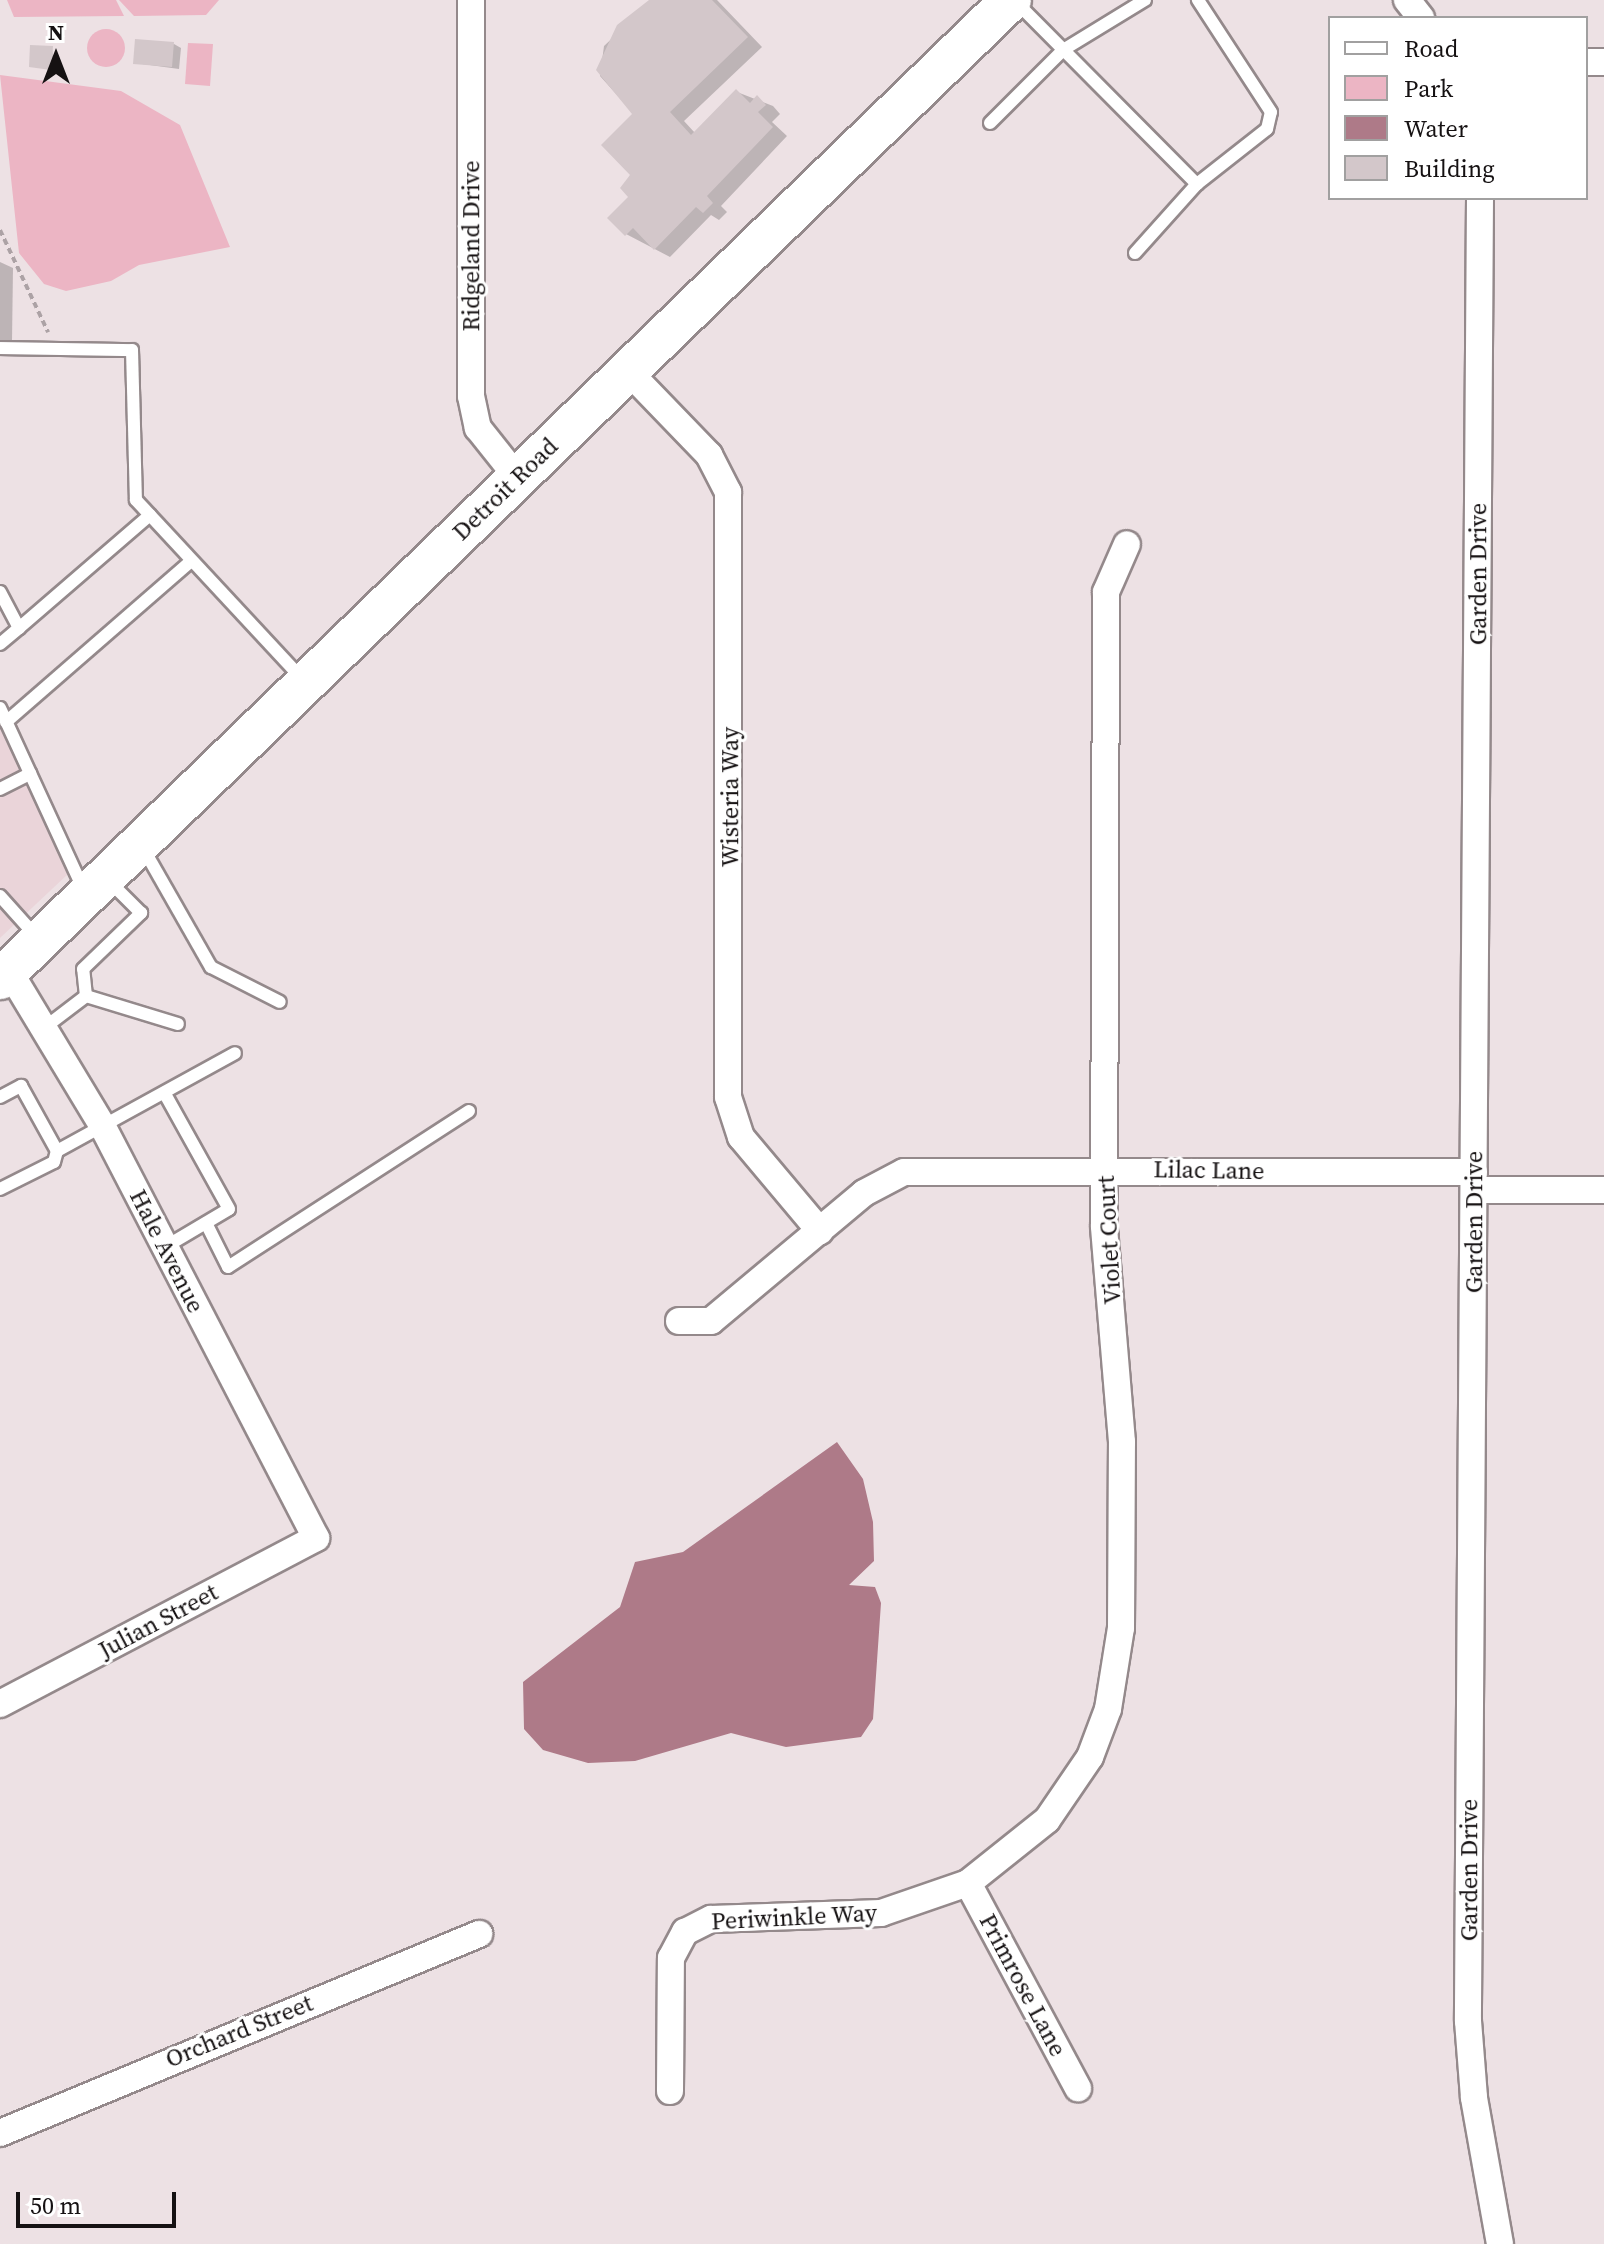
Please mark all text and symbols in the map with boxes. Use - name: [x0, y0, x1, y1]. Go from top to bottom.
- north arrow: [16, 16, 96, 96]
- legend: [1328, 16, 1588, 200]
- text: N: [48, 17, 64, 47]
- text: Road: [1404, 32, 1458, 65]
- text: Park: [1404, 72, 1453, 105]
- text: Water: [1404, 112, 1468, 145]
- text: Building: [1404, 152, 1495, 185]
- street label: Ridgeland Drive: [457, 161, 485, 331]
- street label: Detroit Road: [446, 432, 564, 546]
- street label: Garden Drive: [1464, 503, 1492, 645]
- street label: Wisteria Way: [716, 727, 744, 867]
- street label: Garden Drive: [1460, 1151, 1488, 1293]
- street label: Lilac Lane: [1153, 1155, 1265, 1185]
- street label: Violet Court: [1091, 1175, 1127, 1305]
- street label: Hale Avenue: [124, 1185, 210, 1317]
- street label: Julian Street: [93, 1578, 223, 1664]
- street label: Garden Drive: [1455, 1799, 1483, 1941]
- street label: Periwinkle Way: [710, 1898, 878, 1936]
- street label: Primrose Lane: [973, 1909, 1073, 2061]
- street label: Orchard Street: [161, 1988, 317, 2074]
- scale bar: [20, 2176, 180, 2226]
- text: 50 m: [30, 2189, 81, 2222]

